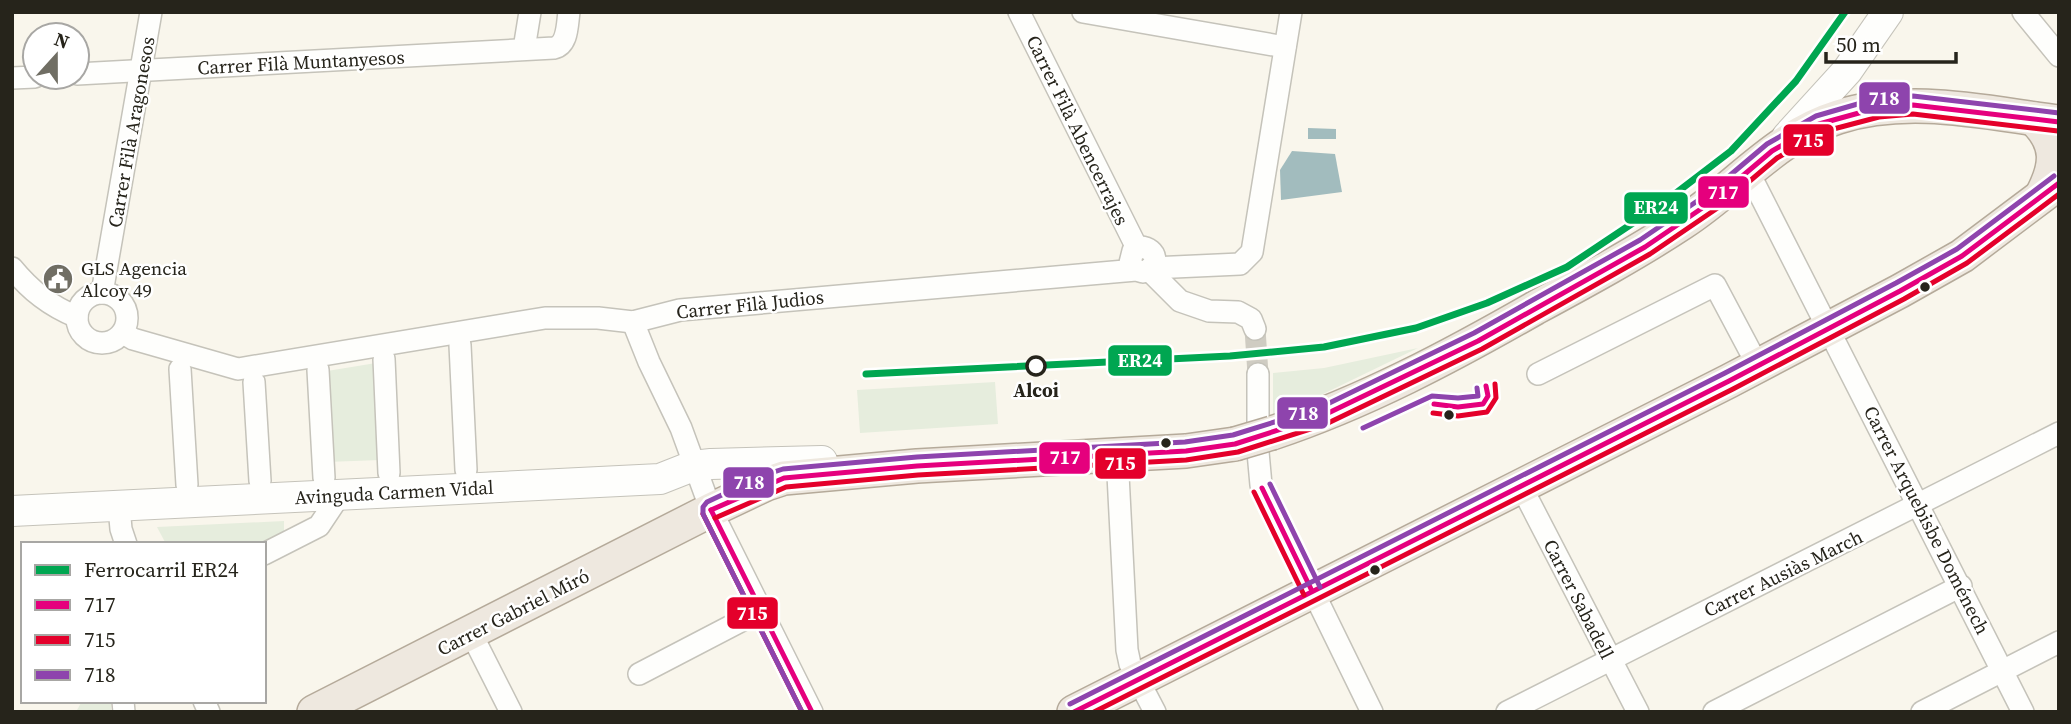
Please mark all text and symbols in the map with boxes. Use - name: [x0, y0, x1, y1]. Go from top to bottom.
- north arrow: [21, 21, 91, 91]
- scale bar: [1826, 21, 1955, 65]
- text: N: [51, 26, 73, 55]
- text: 50 m: [1836, 30, 1881, 59]
- street label: Carrer Filà Abencerrajes: [1021, 31, 1135, 229]
- street label: Carrer Filà Aragonesos: [101, 34, 161, 230]
- street label: Carrer Filà Muntanyesos: [197, 44, 405, 80]
- line badge: 718: [1858, 81, 1911, 115]
- text: 718: [1869, 85, 1899, 111]
- line badge: 715: [1782, 123, 1835, 157]
- text: 715: [1793, 127, 1823, 153]
- line badge: 717: [1697, 175, 1750, 209]
- text: 717: [1708, 179, 1738, 205]
- line badge: ER24: [1623, 191, 1689, 225]
- text: ER24: [1634, 194, 1678, 220]
- place label: GLS Agencia Alcoy 49: [81, 255, 187, 303]
- public building icon: GLS Agencia Alcoy 49: [41, 262, 75, 296]
- unlabelled marker: [1918, 280, 1932, 294]
- street label: Carrer Filà Judios: [675, 283, 825, 325]
- line badge: ER24: [1107, 344, 1173, 377]
- text: ER24: [1118, 347, 1162, 373]
- marker: Alcoi: [1026, 356, 1046, 376]
- place label: Alcoi: [1013, 377, 1059, 403]
- line badge: 718: [1276, 396, 1329, 430]
- text: 718: [1288, 400, 1318, 426]
- street label: Carrer Arquebisbe Doménech: [1858, 401, 1996, 639]
- unlabelled marker: [1442, 408, 1456, 422]
- unlabelled marker: [1159, 436, 1173, 450]
- line badge: 717: [1038, 441, 1091, 475]
- text: 717: [1050, 444, 1080, 470]
- line badge: 715: [1094, 447, 1147, 480]
- text: 715: [1105, 450, 1135, 476]
- line badge: 718: [722, 466, 775, 499]
- text: 718: [734, 469, 764, 495]
- street label: Avinguda Carmen Vidal: [294, 474, 495, 510]
- street label: Carrer Ausiàs March: [1699, 523, 1867, 623]
- street label: Carrer Sabadell: [1538, 535, 1621, 664]
- legend: [21, 542, 266, 703]
- text: Ferrocarril ER24: [84, 555, 239, 584]
- street label: Carrer Gabriel Miró: [432, 562, 594, 662]
- unlabelled marker: [1368, 563, 1382, 577]
- text: 717: [84, 590, 116, 619]
- line badge: 715: [726, 596, 779, 630]
- text: 715: [737, 600, 767, 626]
- text: 715: [84, 625, 116, 654]
- text: 718: [84, 660, 116, 689]

